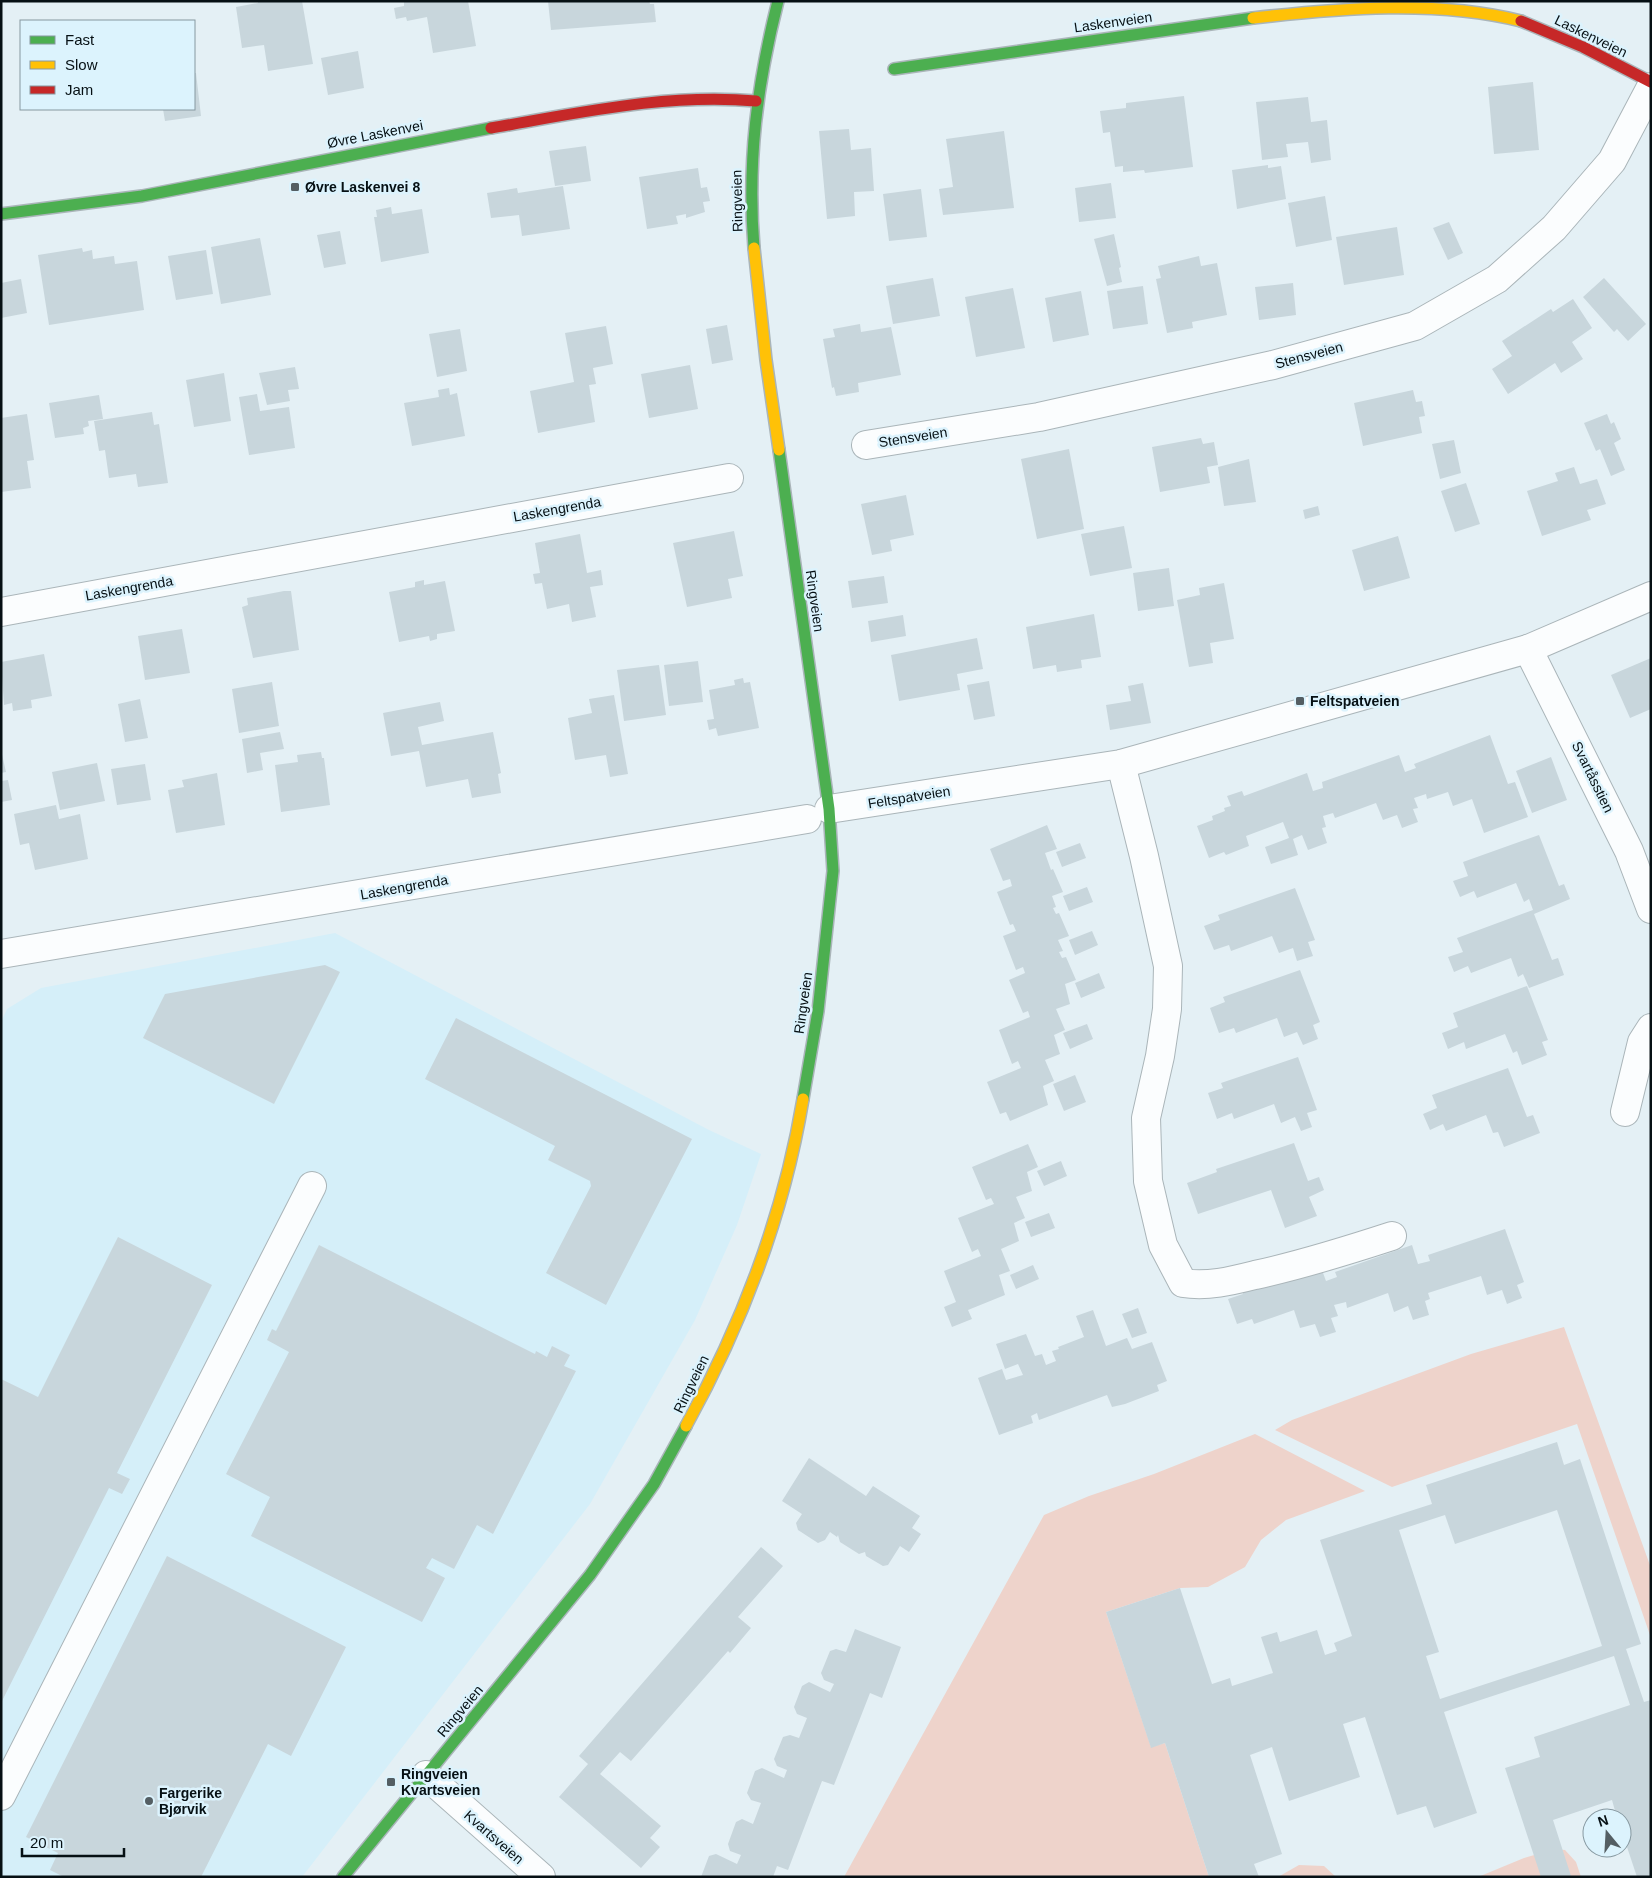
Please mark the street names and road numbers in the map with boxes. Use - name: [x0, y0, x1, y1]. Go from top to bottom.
- street label: Laskenveien: [1073, 9, 1153, 35]
- street label: Laskenveien: [1552, 12, 1630, 60]
- street label: Øvre Laskenvei: [326, 117, 424, 151]
- street label: Ringveien: [728, 170, 746, 232]
- street label: Stensveien: [1273, 338, 1345, 372]
- street label: Stensveien: [878, 424, 948, 450]
- street label: Laskengrenda: [512, 493, 602, 525]
- street label: Ringveien: [803, 569, 827, 633]
- street label: Laskengrenda: [84, 572, 174, 604]
- street label: Svartåsstien: [1569, 739, 1617, 815]
- street label: Feltspatveien: [867, 783, 951, 811]
- street label: Laskengrenda: [359, 871, 449, 903]
- street label: Ringveien: [791, 971, 815, 1035]
- street label: Ringveien: [670, 1353, 712, 1415]
- street label: Ringveien: [434, 1682, 486, 1740]
- street label: Kvartsveien: [461, 1807, 527, 1867]

